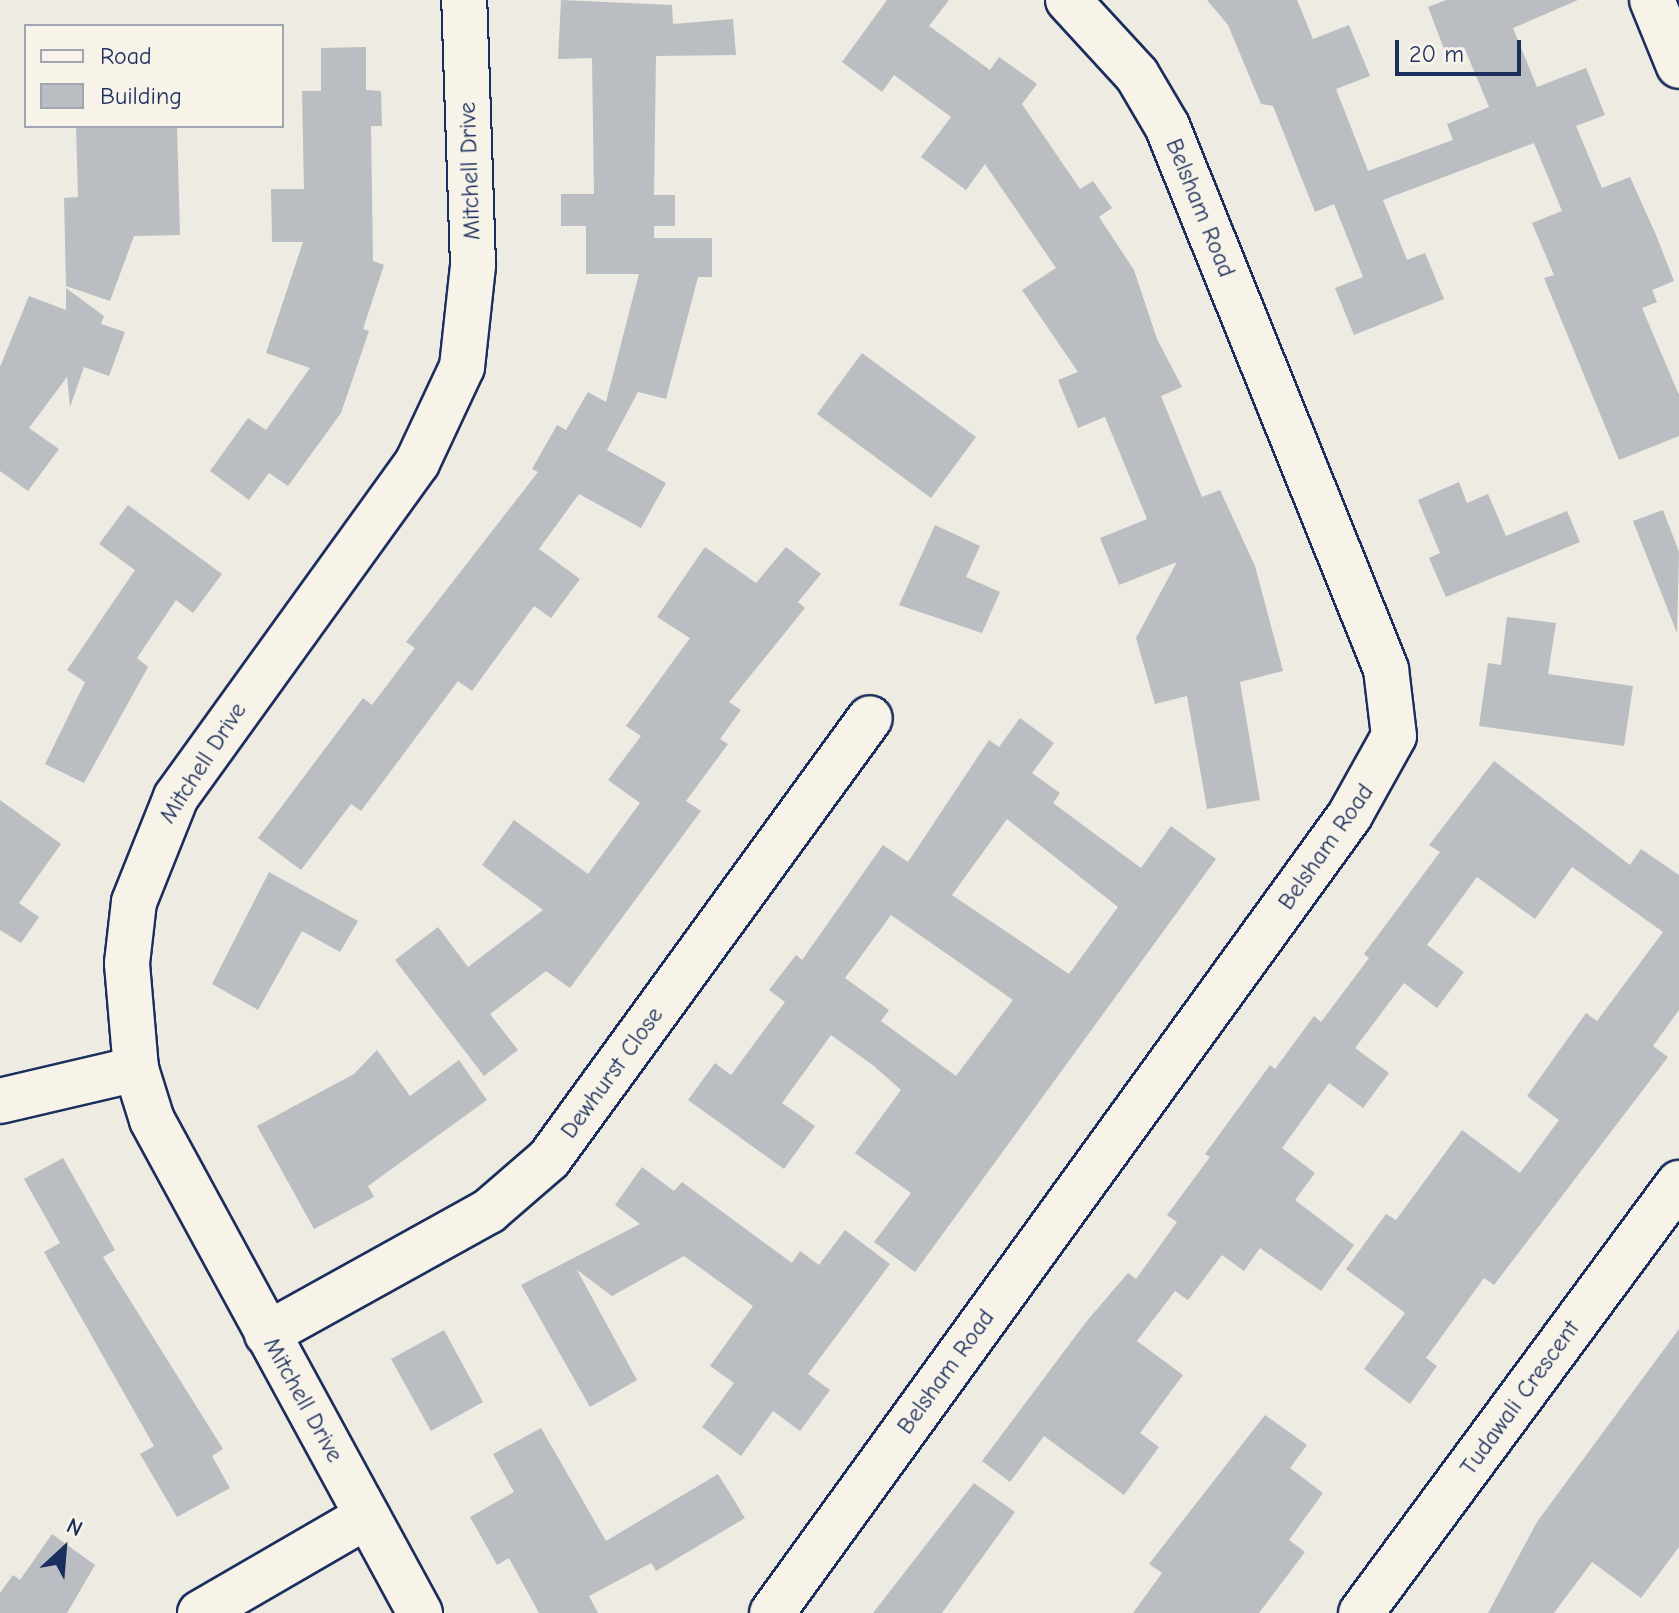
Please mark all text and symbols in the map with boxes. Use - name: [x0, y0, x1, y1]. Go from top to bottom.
- legend: [24, 24, 284, 128]
- scale bar: [1399, 24, 1525, 74]
- text: 20 m: [1409, 40, 1464, 68]
- text: Road: [100, 42, 152, 70]
- text: Building: [100, 82, 182, 110]
- street label: Mitchell Drive: [453, 101, 487, 241]
- street label: Belsham Road: [1159, 134, 1241, 282]
- street label: Mitchell Drive: [153, 697, 253, 829]
- street label: Belsham Road: [1272, 779, 1380, 915]
- street label: Dewhurst Close: [555, 1002, 669, 1144]
- street label: Belsham Road: [891, 1304, 1001, 1440]
- street label: Tudawali Crescent: [1454, 1315, 1586, 1481]
- street label: Mitchell Drive: [257, 1333, 349, 1467]
- north arrow: [24, 1509, 104, 1589]
- text: N: [62, 1513, 87, 1542]

